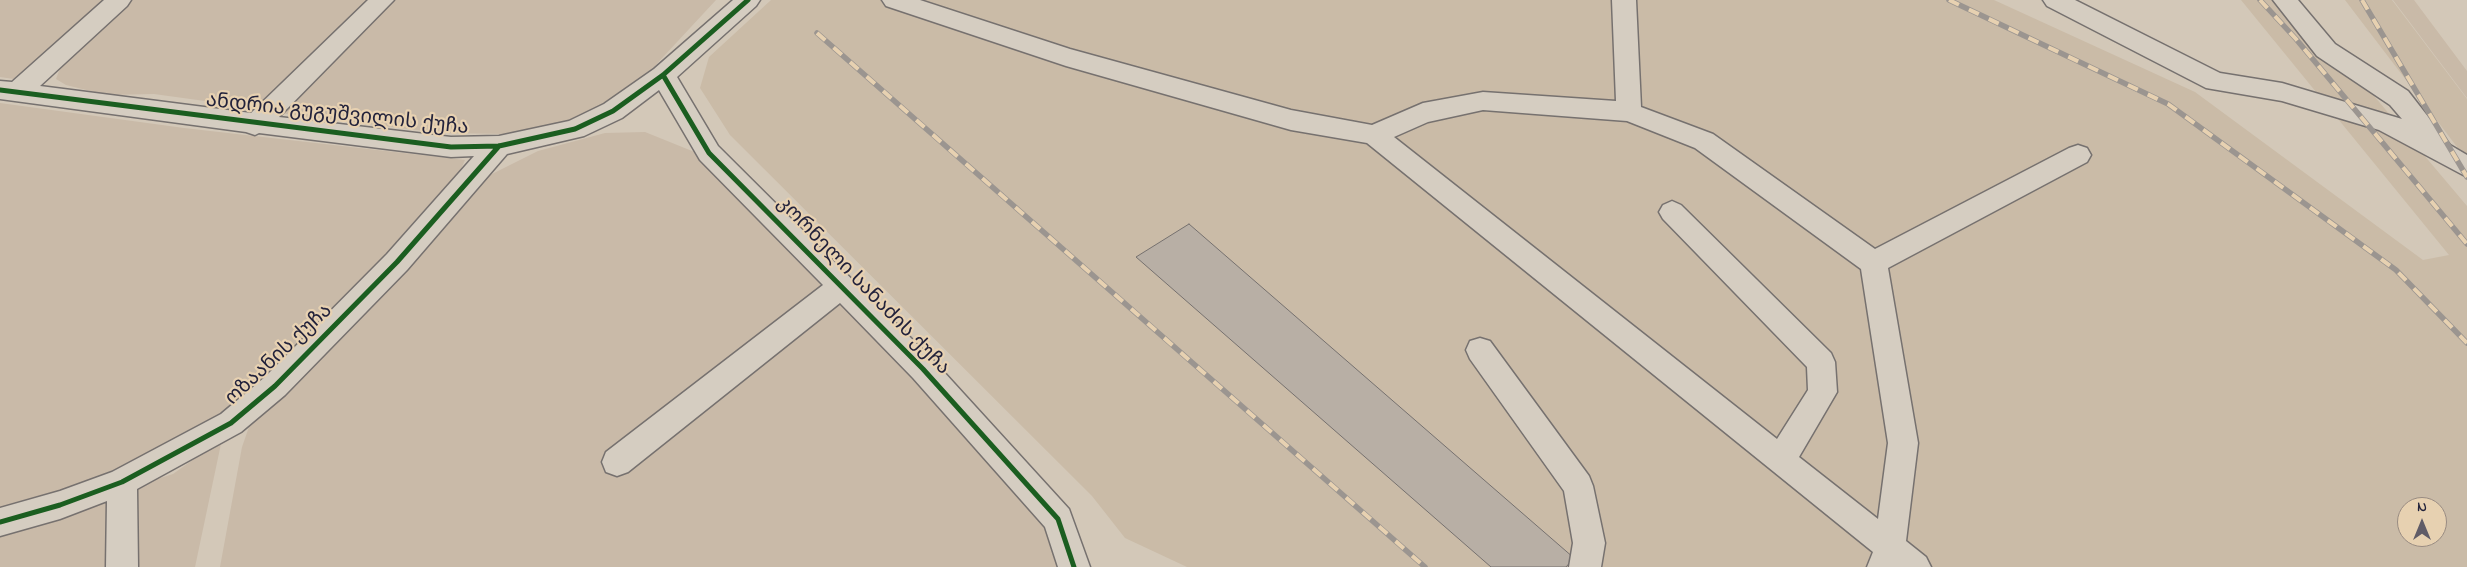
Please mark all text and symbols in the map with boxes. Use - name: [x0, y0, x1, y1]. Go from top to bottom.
- street label: ანდრია გუგუშვილის ქუჩა: [205, 90, 469, 142]
- street label: კორნელი სანაძის ქუჩა: [770, 193, 954, 381]
- street label: ოზაანის ქუჩა: [221, 300, 339, 412]
- north arrow: [2397, 497, 2447, 547]
- text: N: [2417, 497, 2427, 518]

